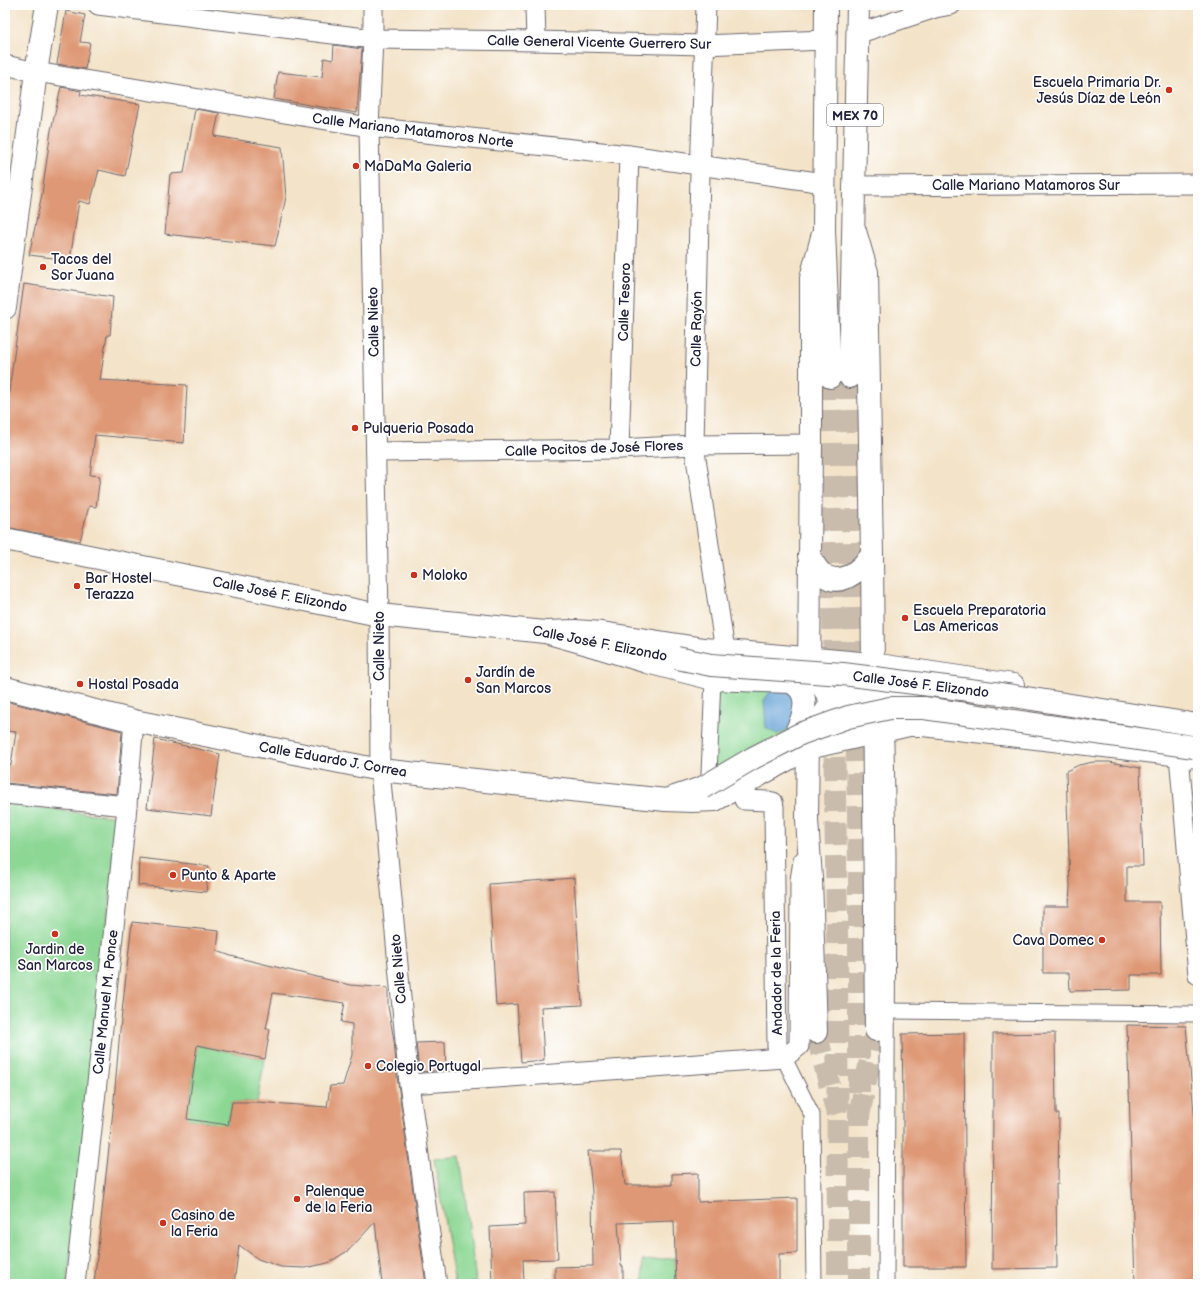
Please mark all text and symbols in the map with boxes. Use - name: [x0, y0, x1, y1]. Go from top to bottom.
- street label: Calle General Vicente Guerrero Sur: [487, 32, 712, 53]
- place label: Escuela Primaria Dr. Jesús Díaz de León: [1033, 74, 1161, 107]
- marker: Escuela Primaria Dr. Jesús Díaz de León: [1164, 85, 1174, 95]
- road number: MEX 70: [827, 104, 883, 126]
- street label: Calle Mariano Matamoros Norte: [311, 110, 515, 151]
- place label: MaDaMa Galeria: [364, 158, 472, 175]
- marker: MaDaMa Galeria: [351, 161, 361, 171]
- street label: Calle Mariano Matamoros Sur: [932, 177, 1121, 194]
- place label: Tacos del Sor Juana: [51, 251, 114, 284]
- marker: Tacos del Sor Juana: [38, 262, 48, 272]
- street label: Calle Tesoro: [615, 262, 634, 342]
- street label: Calle Nieto: [364, 287, 383, 357]
- street label: Calle Rayón: [687, 291, 706, 367]
- place label: Pulqueria Posada: [363, 420, 474, 437]
- marker: Pulqueria Posada: [350, 423, 360, 433]
- street label: Calle Pocitos de José Flores: [505, 437, 684, 460]
- place label: Moloko: [422, 567, 468, 584]
- place label: Bar Hostel Terazza: [85, 570, 152, 603]
- marker: Moloko: [409, 570, 419, 580]
- street label: Calle José F. Elizondo: [211, 573, 349, 616]
- marker: Bar Hostel Terazza: [72, 581, 82, 591]
- place label: Escuela Preparatoria Las Americas: [913, 602, 1046, 635]
- street label: Calle Nieto: [371, 611, 388, 681]
- marker: Escuela Preparatoria Las Americas: [900, 613, 910, 623]
- street label: Calle José F. Elizondo: [531, 622, 669, 665]
- place label: Jardín de San Marcos: [476, 664, 551, 697]
- street label: Calle José F. Elizondo: [852, 668, 990, 701]
- marker: Jardín de San Marcos: [463, 675, 473, 685]
- place label: Hostal Posada: [88, 676, 179, 693]
- marker: Hostal Posada: [75, 679, 85, 689]
- street label: Calle Eduardo J. Correa: [257, 738, 408, 781]
- place label: Punto & Aparte: [181, 867, 276, 884]
- marker: Punto & Aparte: [168, 870, 178, 880]
- street label: Andador de la Feria: [767, 911, 786, 1035]
- marker: Jardin de San Marcos: [50, 929, 60, 939]
- street label: Calle Manuel M. Ponce: [89, 929, 122, 1075]
- place label: Cava Domec: [1013, 932, 1094, 949]
- street label: Calle Nieto: [387, 933, 410, 1005]
- marker: Cava Domec: [1097, 935, 1107, 945]
- place label: Jardin de San Marcos: [17, 941, 93, 974]
- place label: Colegio Portugal: [376, 1058, 481, 1075]
- marker: Colegio Portugal: [363, 1061, 373, 1071]
- place label: Palenque de la Feria: [305, 1183, 372, 1216]
- marker: Palenque de la Feria: [292, 1194, 302, 1204]
- place label: Casino de la Feria: [171, 1207, 235, 1240]
- marker: Casino de la Feria: [158, 1218, 168, 1228]

